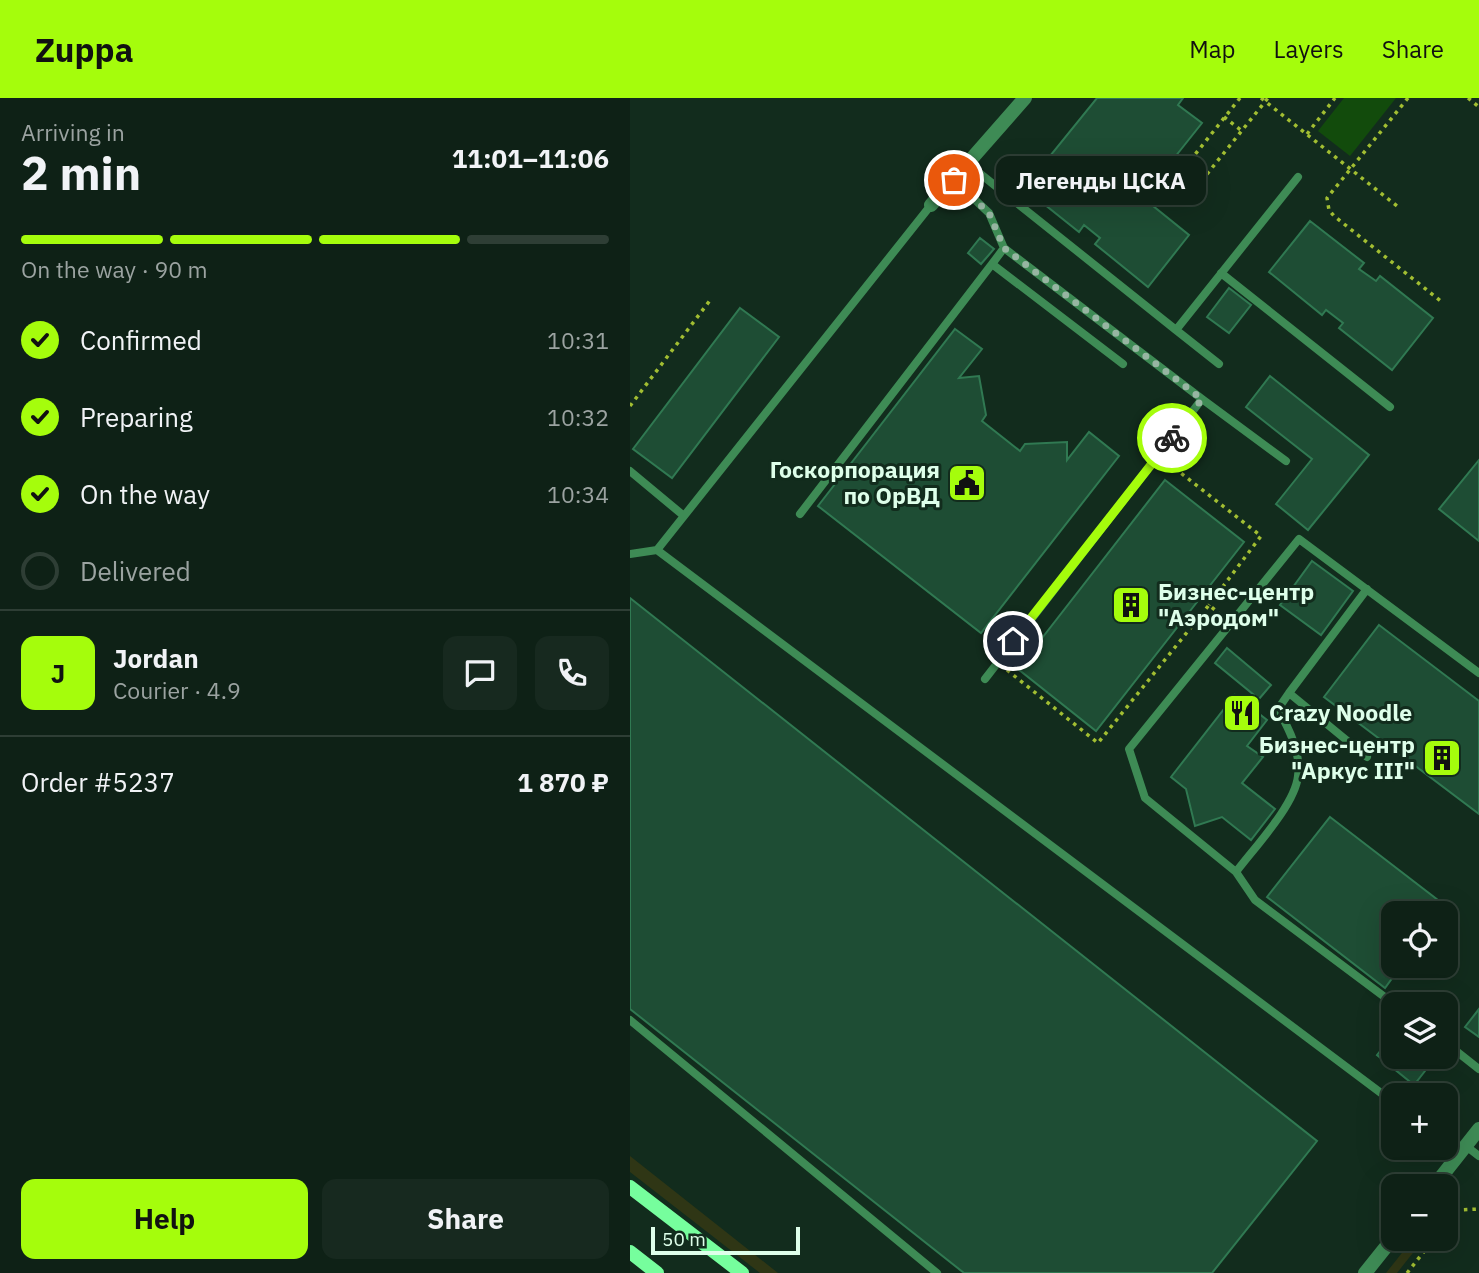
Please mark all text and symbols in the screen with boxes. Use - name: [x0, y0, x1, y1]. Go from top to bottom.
- text: Zuppa: [35, 28, 133, 71]
- text: Map: [1189, 33, 1236, 65]
- text: Layers: [1274, 33, 1344, 65]
- text: Share: [1382, 33, 1444, 65]
- text: Arriving in: [21, 117, 125, 147]
- text: 11:01–11:06: [452, 141, 609, 175]
- text: 2 min: [21, 143, 141, 203]
- pin: [924, 150, 984, 210]
- callout: Легенды ЦСКА: [996, 155, 1206, 204]
- icon: bag: [935, 161, 973, 199]
- text: Легенды ЦСКА: [1016, 165, 1186, 195]
- text: On the way · 90 m: [21, 254, 208, 284]
- icon: check: [21, 321, 59, 359]
- text: Confirmed: [80, 323, 202, 357]
- text: 10:31: [547, 325, 609, 355]
- icon: check: [21, 398, 59, 436]
- text: Preparing: [80, 400, 193, 434]
- text: 10:32: [547, 402, 609, 432]
- courier: [1137, 403, 1207, 473]
- icon: bike: [1153, 419, 1191, 457]
- place label: Госкорпорация по ОрВД: [770, 454, 940, 510]
- public building icon: Госкорпорация по ОрВД: [946, 462, 988, 504]
- icon: check: [21, 475, 59, 513]
- text: On the way: [80, 477, 210, 511]
- text: 10:34: [547, 479, 609, 509]
- text: Delivered: [80, 554, 191, 588]
- place label: Бизнес-центр "Аэродом": [1158, 576, 1314, 632]
- building icon: Бизнес-центр "Аэродом": [1110, 584, 1152, 626]
- pin: [983, 611, 1043, 671]
- icon: home: [994, 622, 1032, 660]
- button: chat: [443, 636, 517, 710]
- button: phone: [535, 636, 609, 710]
- text: Jordan: [113, 641, 199, 675]
- text: J: [51, 656, 65, 690]
- text: Courier · 4.9: [113, 675, 241, 705]
- restaurant icon: Crazy Noodle: [1221, 692, 1263, 734]
- place label: Crazy Noodle: [1269, 697, 1412, 727]
- place label: Бизнес-центр "Аркус III": [1259, 729, 1415, 785]
- building icon: Бизнес-центр "Аркус III": [1421, 737, 1463, 779]
- text: Order #5237: [21, 765, 175, 799]
- text: 1 870 ₽: [517, 765, 609, 799]
- map controls: [1381, 901, 1458, 1251]
- button: locate: [1381, 901, 1458, 978]
- button: layers: [1381, 992, 1458, 1069]
- button: +: [1381, 1083, 1458, 1160]
- button: −: [1381, 1174, 1458, 1251]
- button: Help: [21, 1179, 308, 1259]
- button: Share: [322, 1179, 609, 1259]
- scale bar: [651, 1224, 800, 1256]
- text: 50 m: [662, 1227, 706, 1251]

